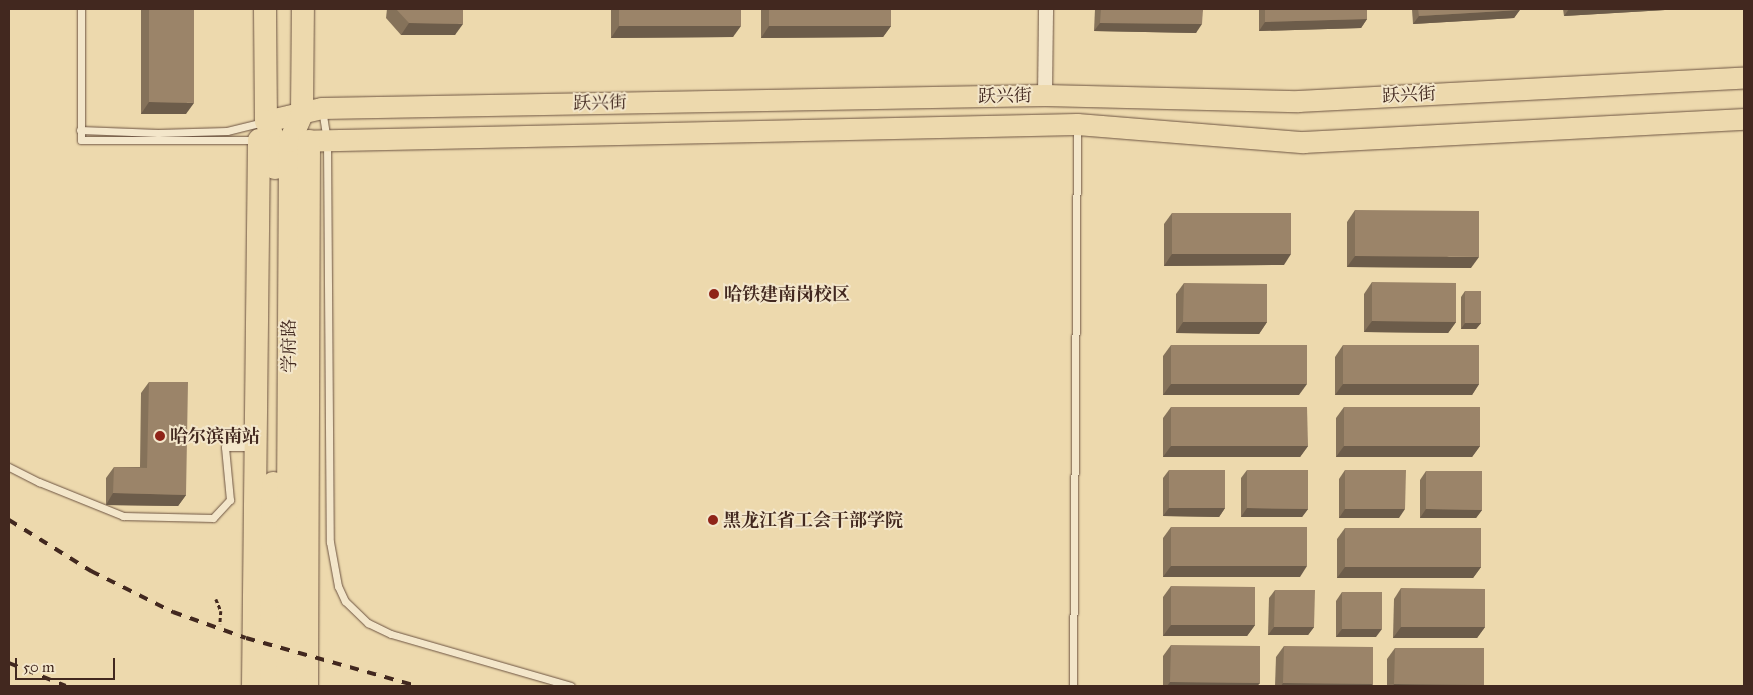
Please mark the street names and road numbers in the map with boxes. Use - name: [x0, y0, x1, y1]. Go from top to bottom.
- street label: 跃兴街: [1381, 83, 1437, 107]
- street label: 跃兴街: [978, 85, 1032, 107]
- street label: 跃兴街: [573, 92, 627, 114]
- street label: 学府路: [278, 319, 300, 373]

